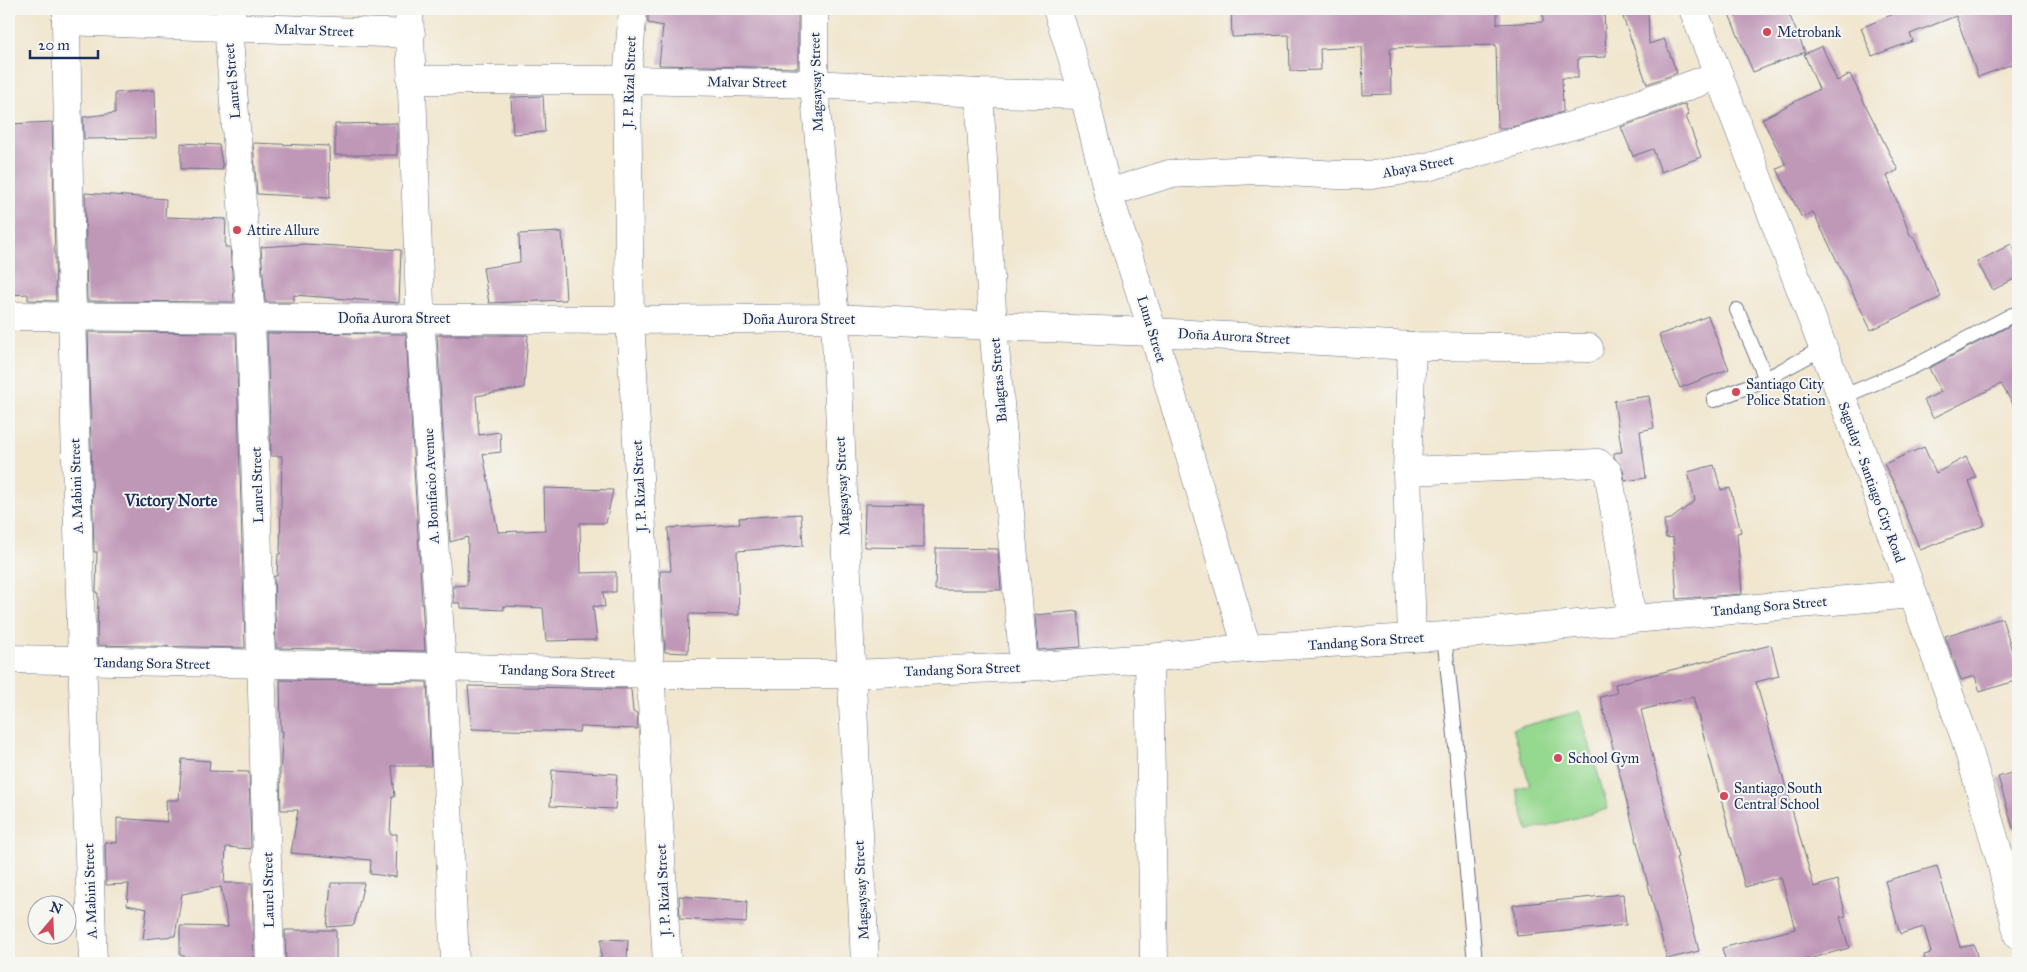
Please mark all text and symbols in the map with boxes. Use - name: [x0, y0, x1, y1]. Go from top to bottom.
- street label: Malvar Street: [274, 21, 354, 40]
- place label: Metrobank: [1777, 24, 1842, 41]
- marker: Metrobank: [1761, 26, 1773, 38]
- scale bar: [30, 28, 98, 60]
- street label: Magsaysay Street: [806, 32, 827, 132]
- text: 20 m: [38, 36, 70, 54]
- street label: J. P. Rizal Street: [619, 36, 641, 130]
- street label: Laurel Street: [221, 42, 244, 120]
- street label: Malvar Street: [707, 73, 787, 92]
- street label: Abaya Street: [1380, 151, 1455, 182]
- place label: Attire Allure: [246, 222, 320, 239]
- marker: Attire Allure: [231, 224, 243, 236]
- street label: Luna Street: [1133, 294, 1170, 365]
- street label: Doña Aurora Street: [338, 310, 450, 327]
- street label: Doña Aurora Street: [743, 311, 855, 328]
- street label: Doña Aurora Street: [1177, 325, 1291, 348]
- street label: Balagtas Street: [986, 337, 1011, 423]
- place label: Santiago City Police Station: [1746, 376, 1826, 409]
- marker: Santiago City Police Station: [1730, 386, 1742, 398]
- street label: Saguday - Santiago City Road: [1835, 399, 1909, 565]
- street label: A. Bonifacio Avenue: [420, 428, 443, 545]
- street label: Magsaysay Street: [831, 436, 854, 536]
- street label: A. Mabini Street: [66, 438, 87, 535]
- street label: J. P. Rizal Street: [629, 439, 652, 534]
- street label: Laurel Street: [248, 447, 267, 523]
- district label: Victory Norte: [124, 491, 218, 511]
- street label: Tandang Sora Street: [1710, 593, 1828, 620]
- street label: Tandang Sora Street: [1307, 629, 1425, 654]
- street label: Tandang Sora Street: [94, 654, 210, 673]
- street label: Tandang Sora Street: [904, 659, 1021, 680]
- street label: Tandang Sora Street: [499, 661, 615, 682]
- place label: School Gym: [1568, 750, 1640, 767]
- marker: School Gym: [1552, 752, 1564, 764]
- place label: Santiago South Central School: [1734, 780, 1823, 813]
- marker: Santiago South Central School: [1718, 790, 1730, 802]
- street label: Magsaysay Street: [850, 840, 873, 940]
- street label: A. Mabini Street: [80, 843, 101, 940]
- street label: J. P. Rizal Street: [653, 843, 676, 938]
- street label: Laurel Street: [259, 852, 278, 928]
- north arrow: [28, 894, 78, 944]
- text: N: [48, 898, 65, 918]

